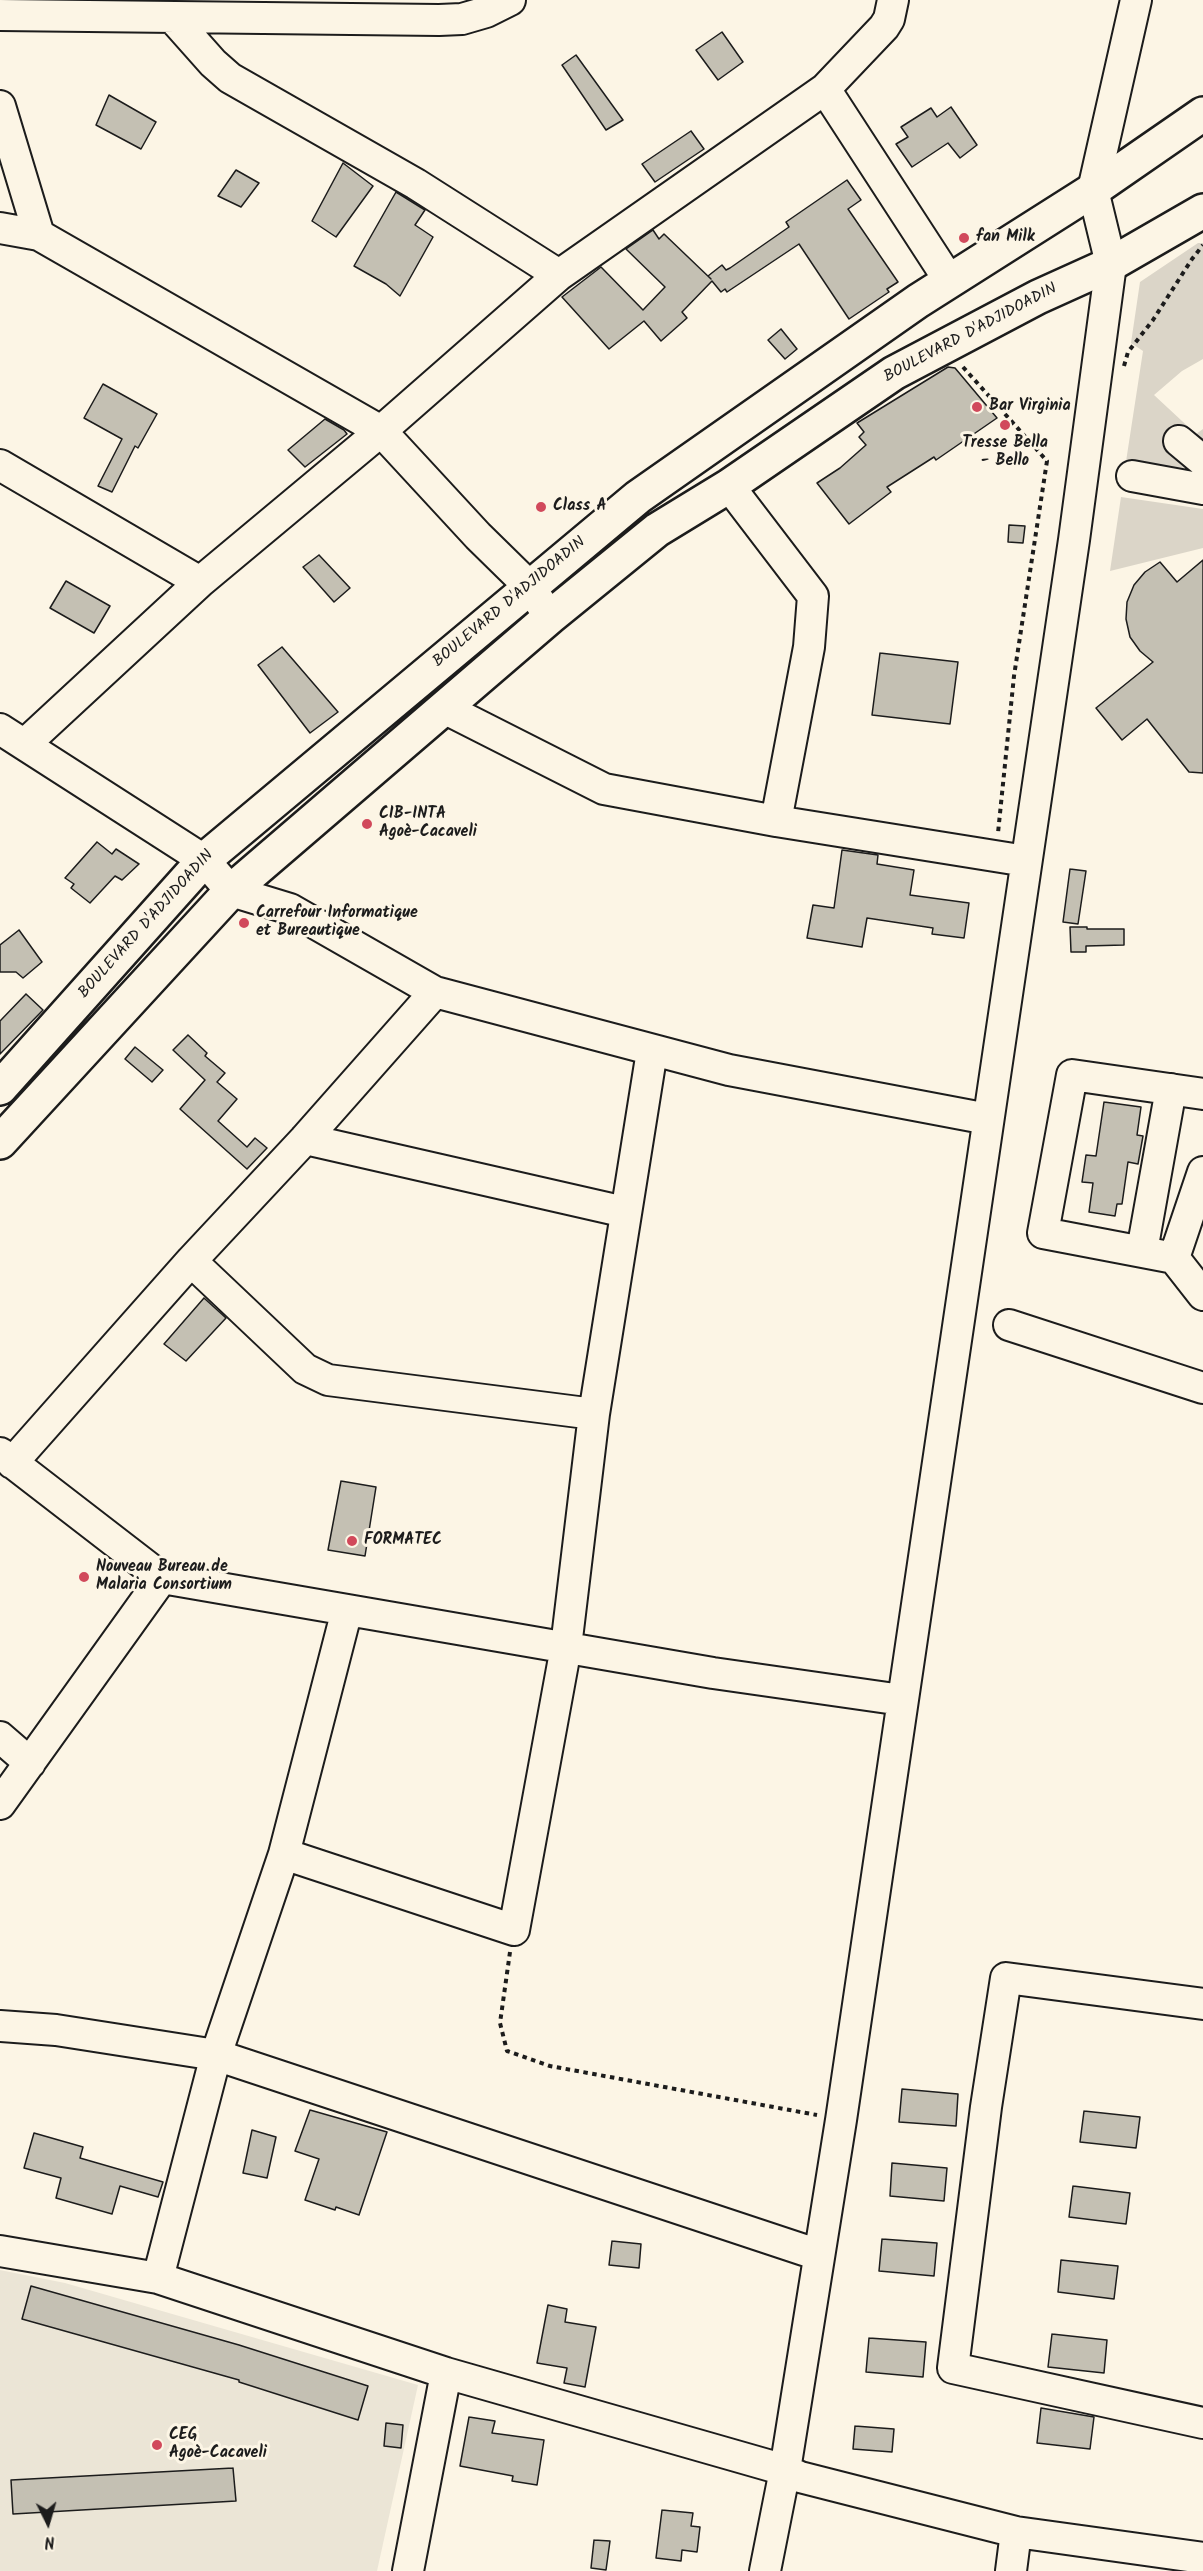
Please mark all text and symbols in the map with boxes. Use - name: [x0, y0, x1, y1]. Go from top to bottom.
- place label: fan Milk: [976, 228, 1035, 248]
- marker: fan Milk: [957, 231, 971, 245]
- street label: BOULEVARD D'ADJIDOADIN: [881, 280, 1061, 388]
- place label: Bar Virginia: [989, 397, 1071, 417]
- marker: Bar Virginia: [970, 400, 984, 414]
- marker: Tresse Bella - Bello: [998, 418, 1012, 432]
- place label: Tresse Bella - Bello: [962, 434, 1048, 472]
- place label: Class A: [553, 497, 606, 517]
- marker: Class A: [534, 500, 548, 514]
- street label: BOULEVARD D'ADJIDOADIN: [430, 534, 590, 672]
- place label: CIB-INTA Agoè-Cacaveli: [379, 805, 477, 843]
- marker: CIB-INTA Agoè-Cacaveli: [360, 817, 374, 831]
- street label: BOULEVARD D'ADJIDOADIN: [75, 847, 219, 1003]
- place label: Carrefour Informatique et Bureautique: [256, 904, 418, 942]
- marker: Carrefour Informatique et Bureautique: [237, 916, 251, 930]
- place label: FORMATEC: [364, 1531, 442, 1551]
- marker: FORMATEC: [345, 1534, 359, 1548]
- place label: Nouveau Bureau de Malaria Consortium: [96, 1558, 232, 1596]
- marker: Nouveau Bureau de Malaria Consortium: [77, 1570, 91, 1584]
- place label: CEG Agoè-Cacaveli: [169, 2426, 267, 2464]
- marker: CEG Agoè-Cacaveli: [150, 2438, 164, 2452]
- north arrow: [18, 2493, 78, 2553]
- text: N: [43, 2529, 56, 2554]

